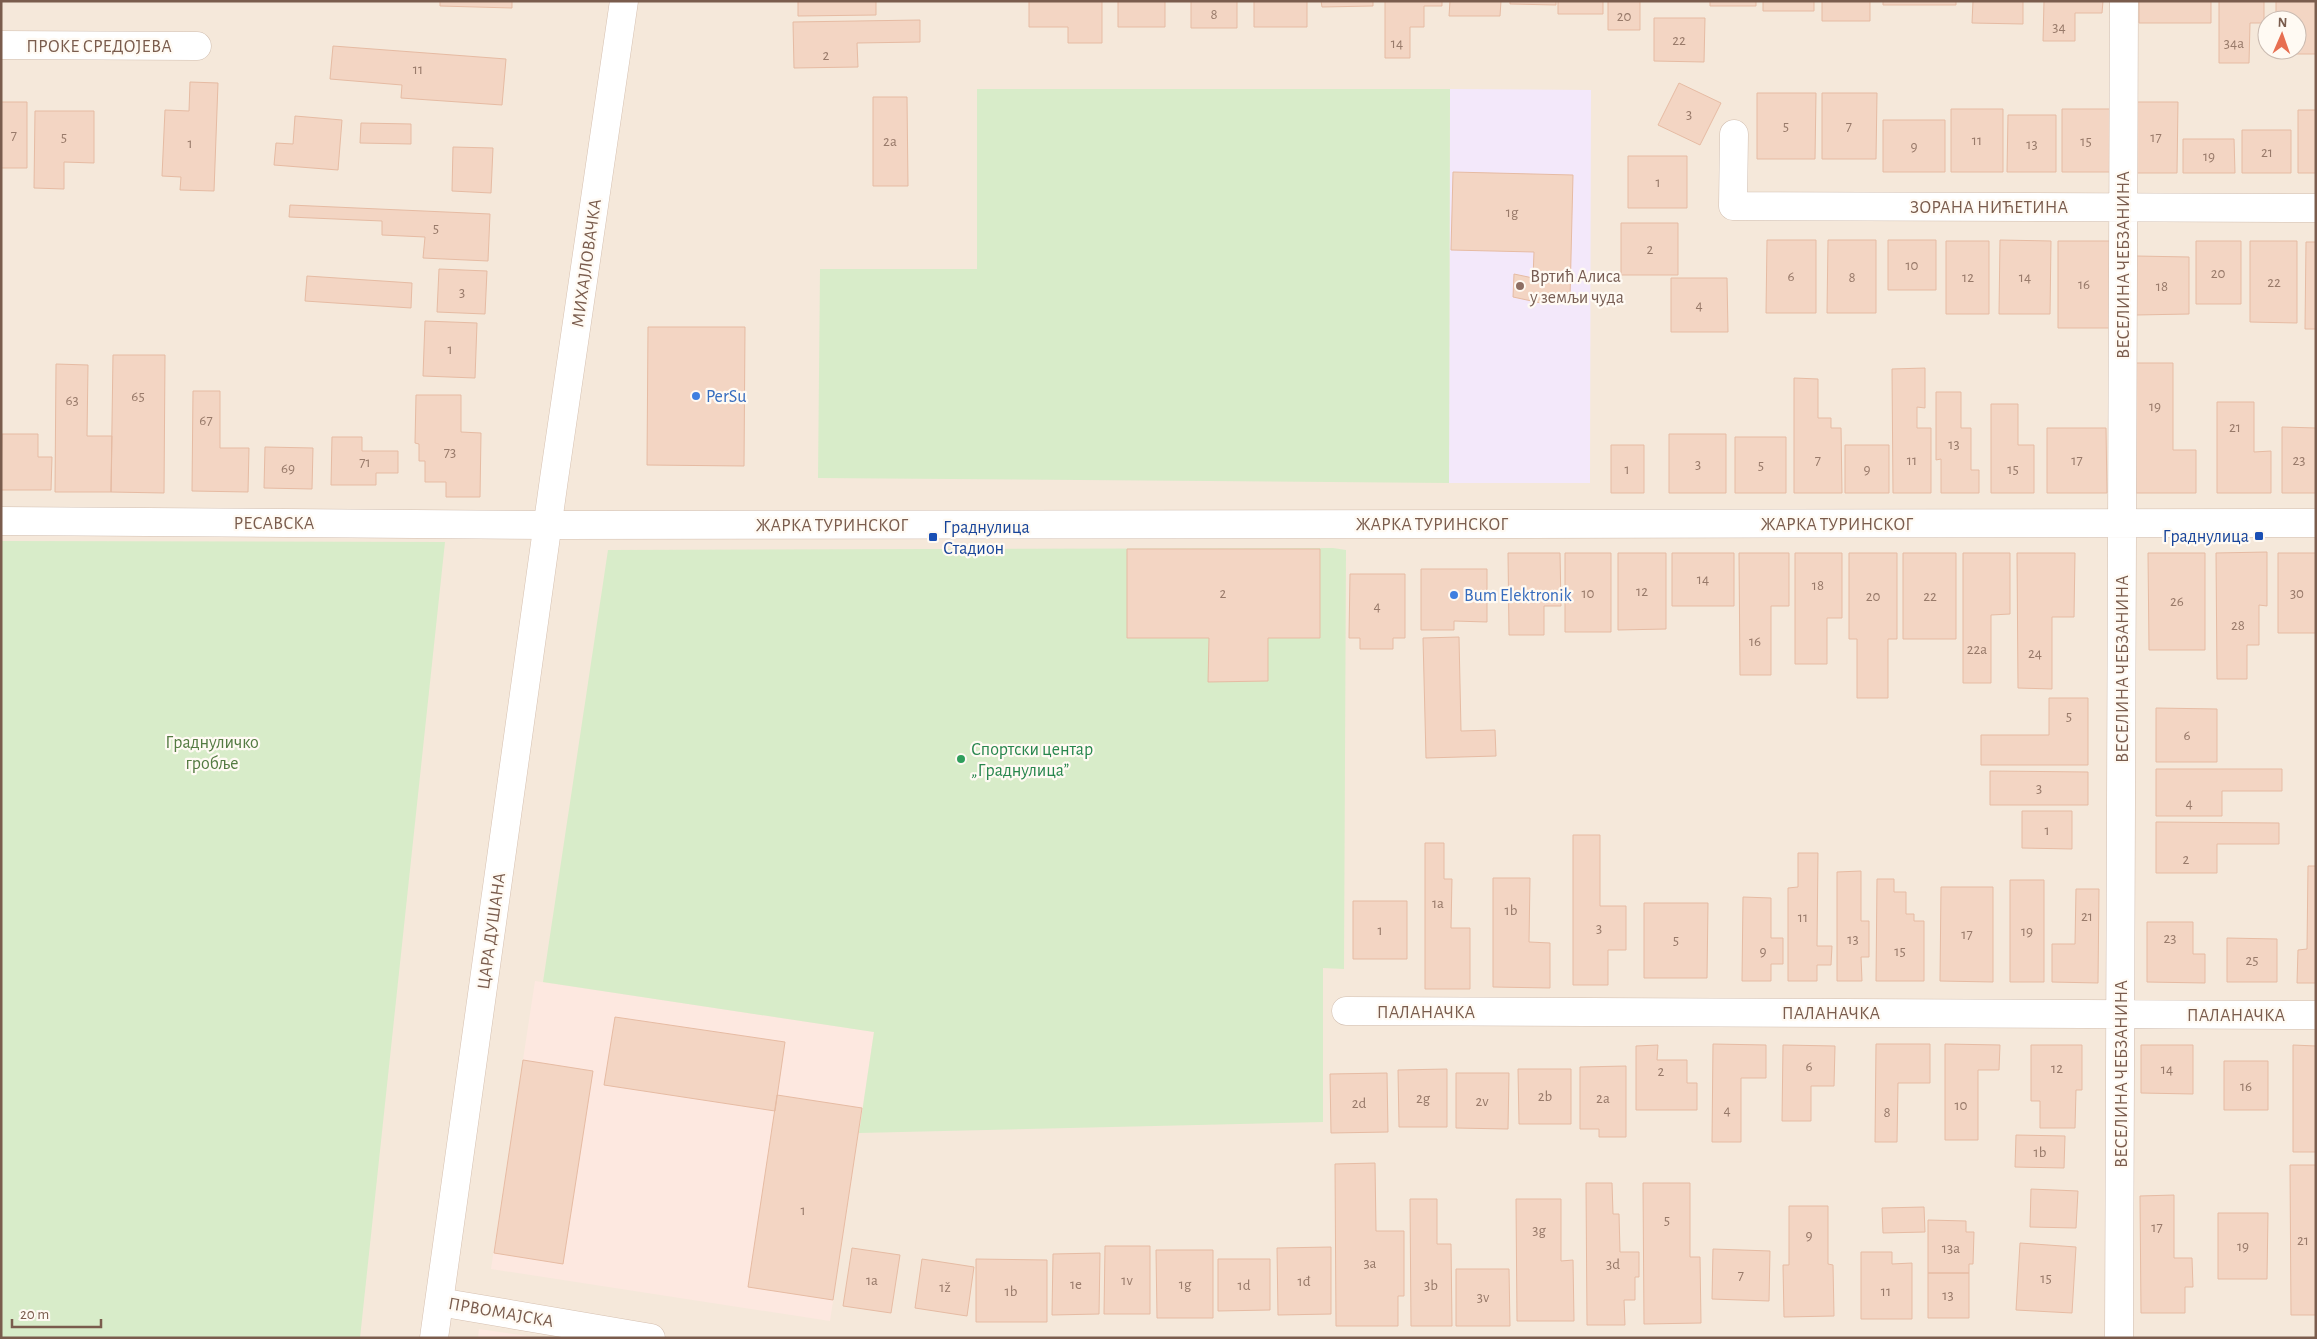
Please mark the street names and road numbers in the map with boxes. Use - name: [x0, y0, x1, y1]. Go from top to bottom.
- street label: ПРОКЕ СРЕДОЈЕВА: [26, 38, 172, 56]
- street label: ВЕСЕЛИНА ЧЕБЗАНИНА: [2115, 171, 2133, 359]
- street label: МИХАЈЛОВАЧКА: [569, 197, 605, 328]
- street label: ЗОРАНА НИЋЕТИНА: [1910, 199, 2068, 217]
- street label: РЕСАВСКА: [234, 515, 315, 533]
- street label: ЖАРКА ТУРИНСКОГ: [1356, 516, 1508, 534]
- street label: ЖАРКА ТУРИНСКОГ: [1761, 516, 1913, 534]
- street label: ЖАРКА ТУРИНСКОГ: [756, 517, 908, 535]
- street label: ВЕСЕЛИНА ЧЕБЗАНИНА: [2114, 575, 2132, 763]
- street label: ЦАРА ДУШАНА: [475, 871, 509, 991]
- street label: ВЕСЕЛИНА ЧЕБЗАНИНА: [2113, 980, 2131, 1168]
- street label: ПАЛАНАЧКА: [1377, 1004, 1476, 1022]
- street label: ПАЛАНАЧКА: [1782, 1005, 1881, 1023]
- street label: ПАЛАНАЧКА: [2187, 1007, 2286, 1025]
- street label: ПРВОМАЈСКА: [447, 1295, 555, 1331]

